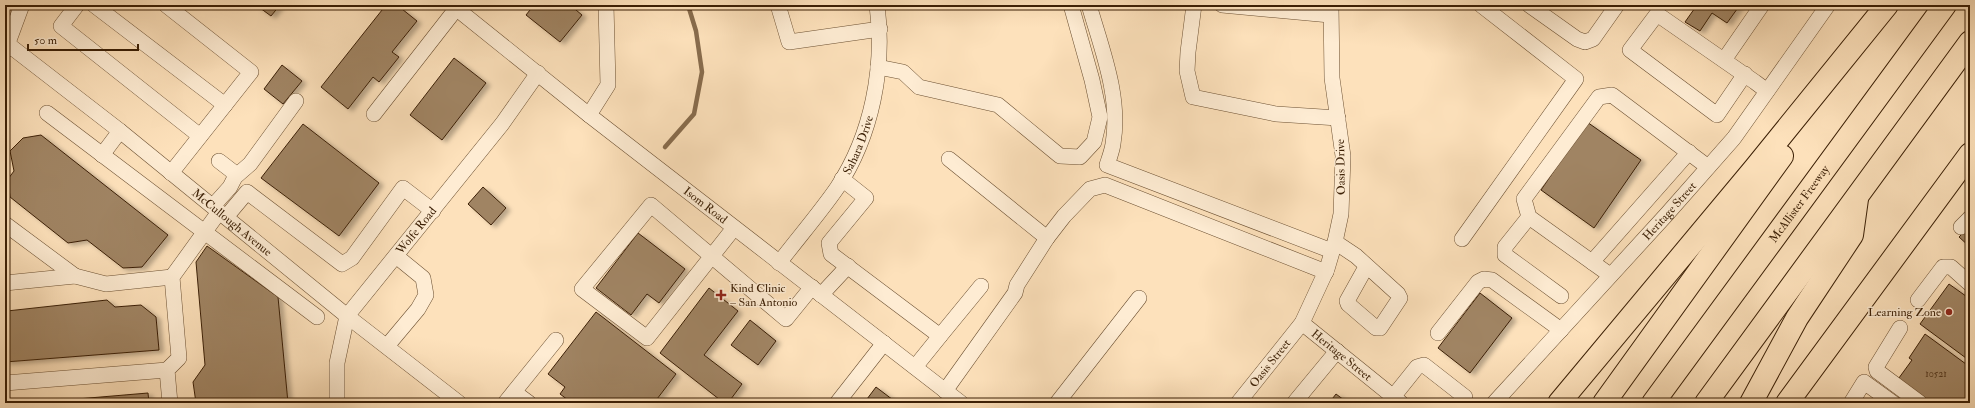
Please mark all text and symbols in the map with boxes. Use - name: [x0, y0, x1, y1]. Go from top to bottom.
- scale bar: [28, 26, 138, 52]
- text: 50 m: [34, 33, 58, 48]
- street label: Sahara Drive: [839, 114, 877, 177]
- street label: Oasis Drive: [1333, 139, 1349, 195]
- street label: McAllister Freeway: [1766, 162, 1833, 246]
- street label: Heritage Street: [1639, 179, 1700, 243]
- street label: Isom Road: [680, 183, 731, 227]
- street label: McCullough Avenue: [189, 185, 275, 259]
- street label: Wolfe Road: [392, 204, 440, 258]
- place label: Kind Clinic – San Antonio: [730, 281, 798, 310]
- marker: Kind Clinic – San Antonio: [715, 289, 727, 301]
- place label: Learning Zone: [1868, 305, 1941, 320]
- marker: Learning Zone: [1944, 307, 1954, 317]
- street label: Heritage Street: [1308, 326, 1375, 384]
- street label: Oasis Street: [1246, 336, 1294, 390]
- house number: 10521: [1925, 368, 1947, 380]

